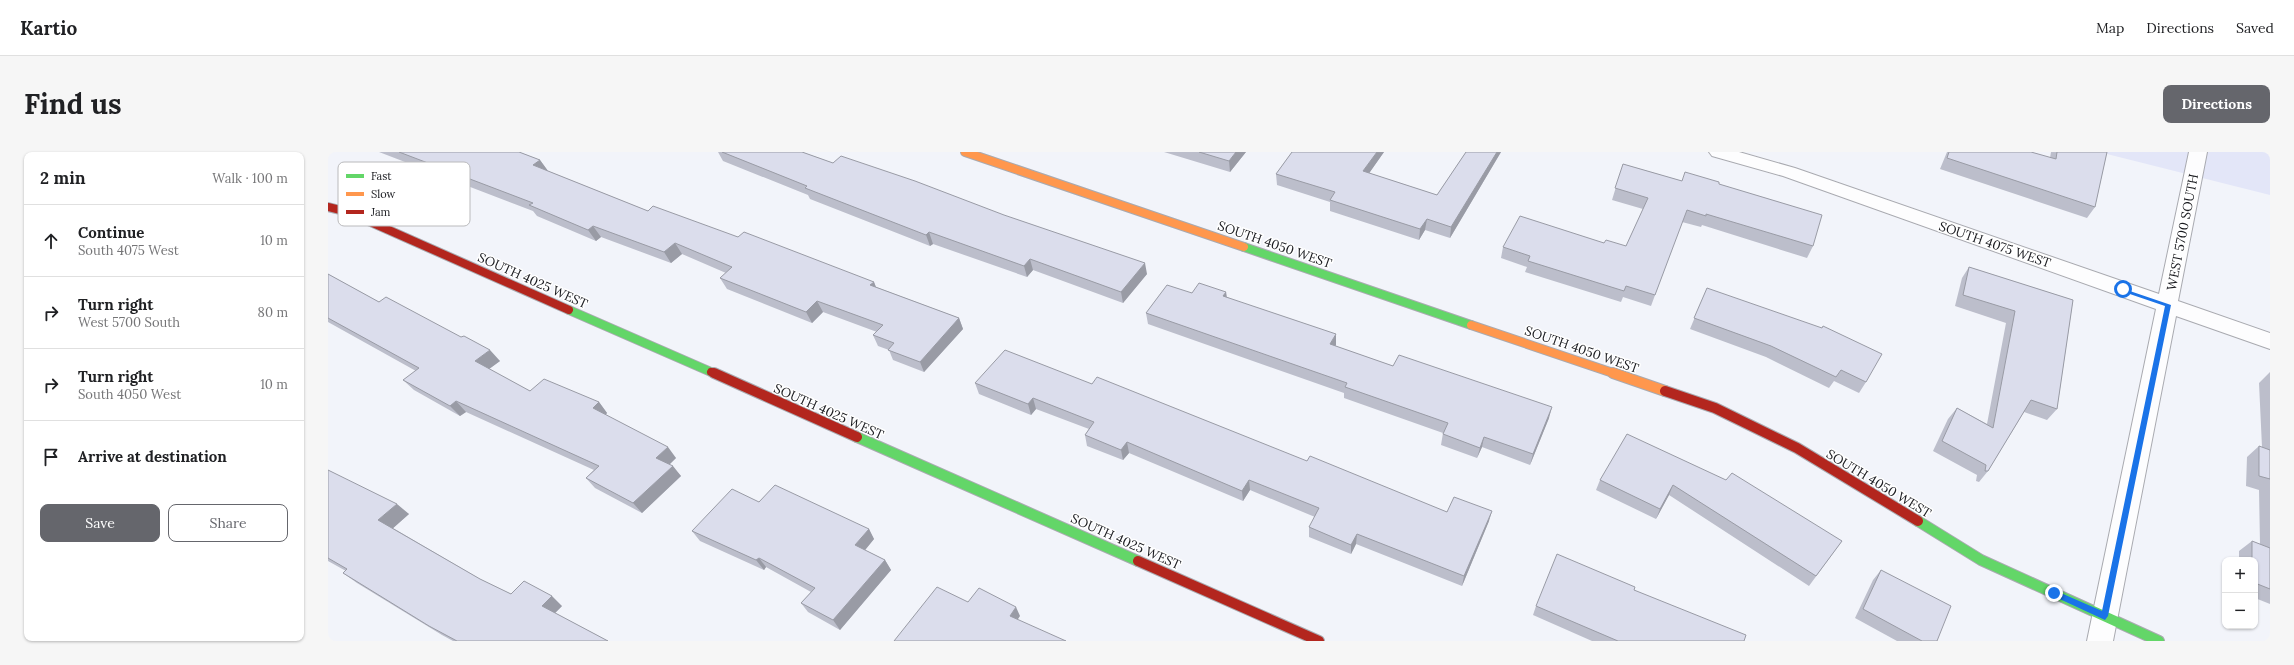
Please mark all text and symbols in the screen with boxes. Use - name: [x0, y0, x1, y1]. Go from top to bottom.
- text: Kartio: [20, 16, 77, 40]
- text: Map: [2096, 19, 2124, 37]
- text: Directions: [2146, 19, 2214, 37]
- text: Saved: [2236, 19, 2274, 37]
- button: Directions: [2163, 85, 2270, 123]
- text: Find us: [24, 86, 122, 122]
- legend: [338, 162, 470, 226]
- text: 2 min: [40, 167, 86, 189]
- text: Fast: [371, 169, 392, 183]
- text: Walk · 100 m: [212, 170, 288, 187]
- street label: WEST 5700 SOUTH: [2163, 172, 2202, 292]
- text: Slow: [371, 187, 396, 201]
- text: Jam: [370, 205, 391, 219]
- street label: SOUTH 4050 WEST: [1215, 217, 1335, 272]
- street label: SOUTH 4075 WEST: [1937, 217, 2054, 272]
- text: Continue: [78, 223, 144, 242]
- icon: ahead: [40, 230, 62, 252]
- text: 10 m: [260, 232, 288, 249]
- text: South 4075 West: [78, 242, 179, 259]
- street label: SOUTH 4025 WEST: [475, 249, 591, 313]
- route start: [2114, 280, 2132, 298]
- text: Turn right: [78, 295, 154, 314]
- icon: right: [40, 302, 62, 324]
- text: 80 m: [258, 304, 288, 321]
- text: West 5700 South: [78, 314, 180, 331]
- street label: SOUTH 4050 WEST: [1522, 322, 1642, 377]
- text: Turn right: [78, 367, 154, 386]
- icon: right: [40, 374, 62, 396]
- text: 10 m: [260, 376, 288, 393]
- street label: SOUTH 4025 WEST: [771, 380, 887, 444]
- text: South 4050 West: [78, 386, 181, 403]
- street label: SOUTH 4050 WEST: [1823, 445, 1935, 522]
- icon: arrive: [40, 446, 62, 468]
- text: Arrive at destination: [78, 447, 227, 466]
- button: Save: [40, 504, 160, 542]
- button: Share: [168, 504, 288, 542]
- street label: SOUTH 4025 WEST: [1068, 510, 1184, 574]
- map controls: [2222, 557, 2258, 629]
- button: +: [2222, 557, 2258, 593]
- route end: [2045, 584, 2063, 602]
- button: −: [2222, 593, 2258, 629]

